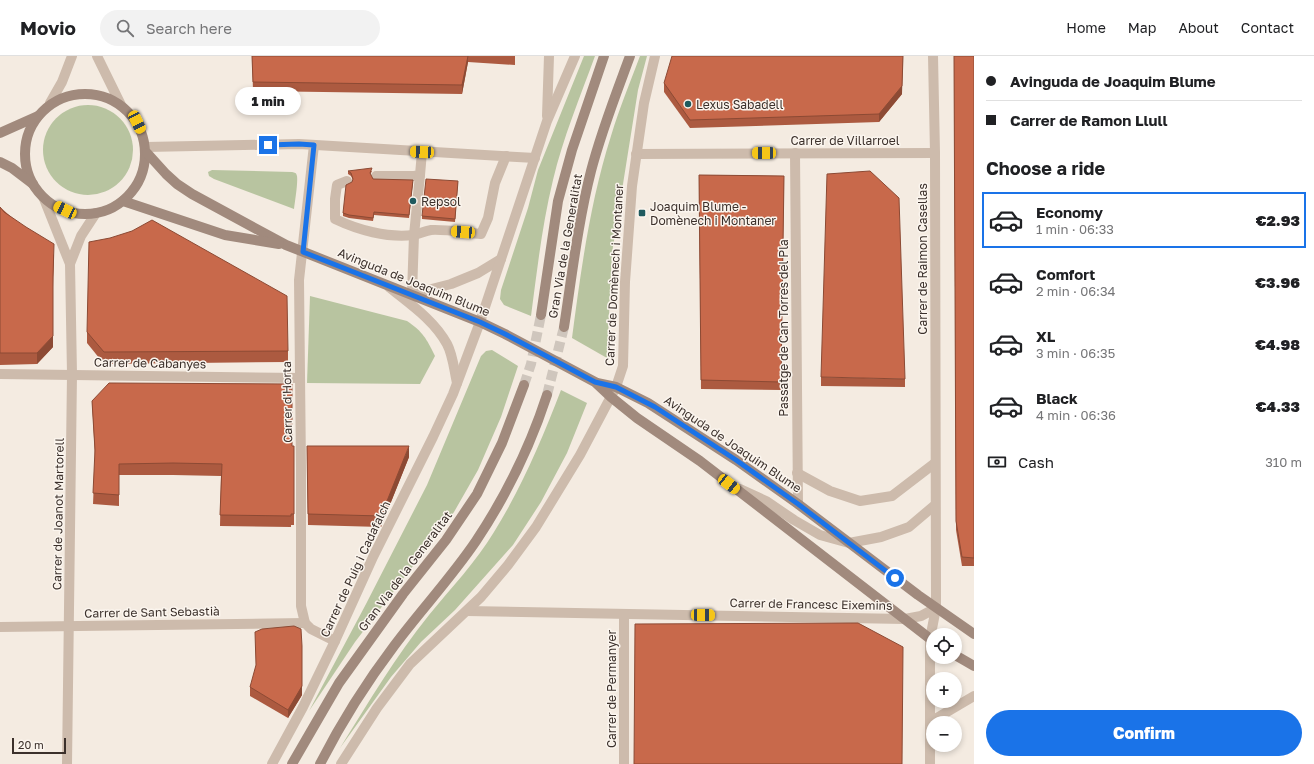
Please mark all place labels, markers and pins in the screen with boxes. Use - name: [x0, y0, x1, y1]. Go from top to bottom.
- place label: Lexus Sabadell: [696, 97, 783, 112]
- marker: Lexus Sabadell: [683, 99, 693, 109]
- place label: Repsol: [421, 194, 461, 209]
- marker: Repsol: [408, 196, 418, 206]
- place label: Joaquim Blume - Domènech i Montaner: [650, 199, 776, 228]
- marker: Joaquim Blume - Domènech i Montaner: [637, 208, 647, 218]

